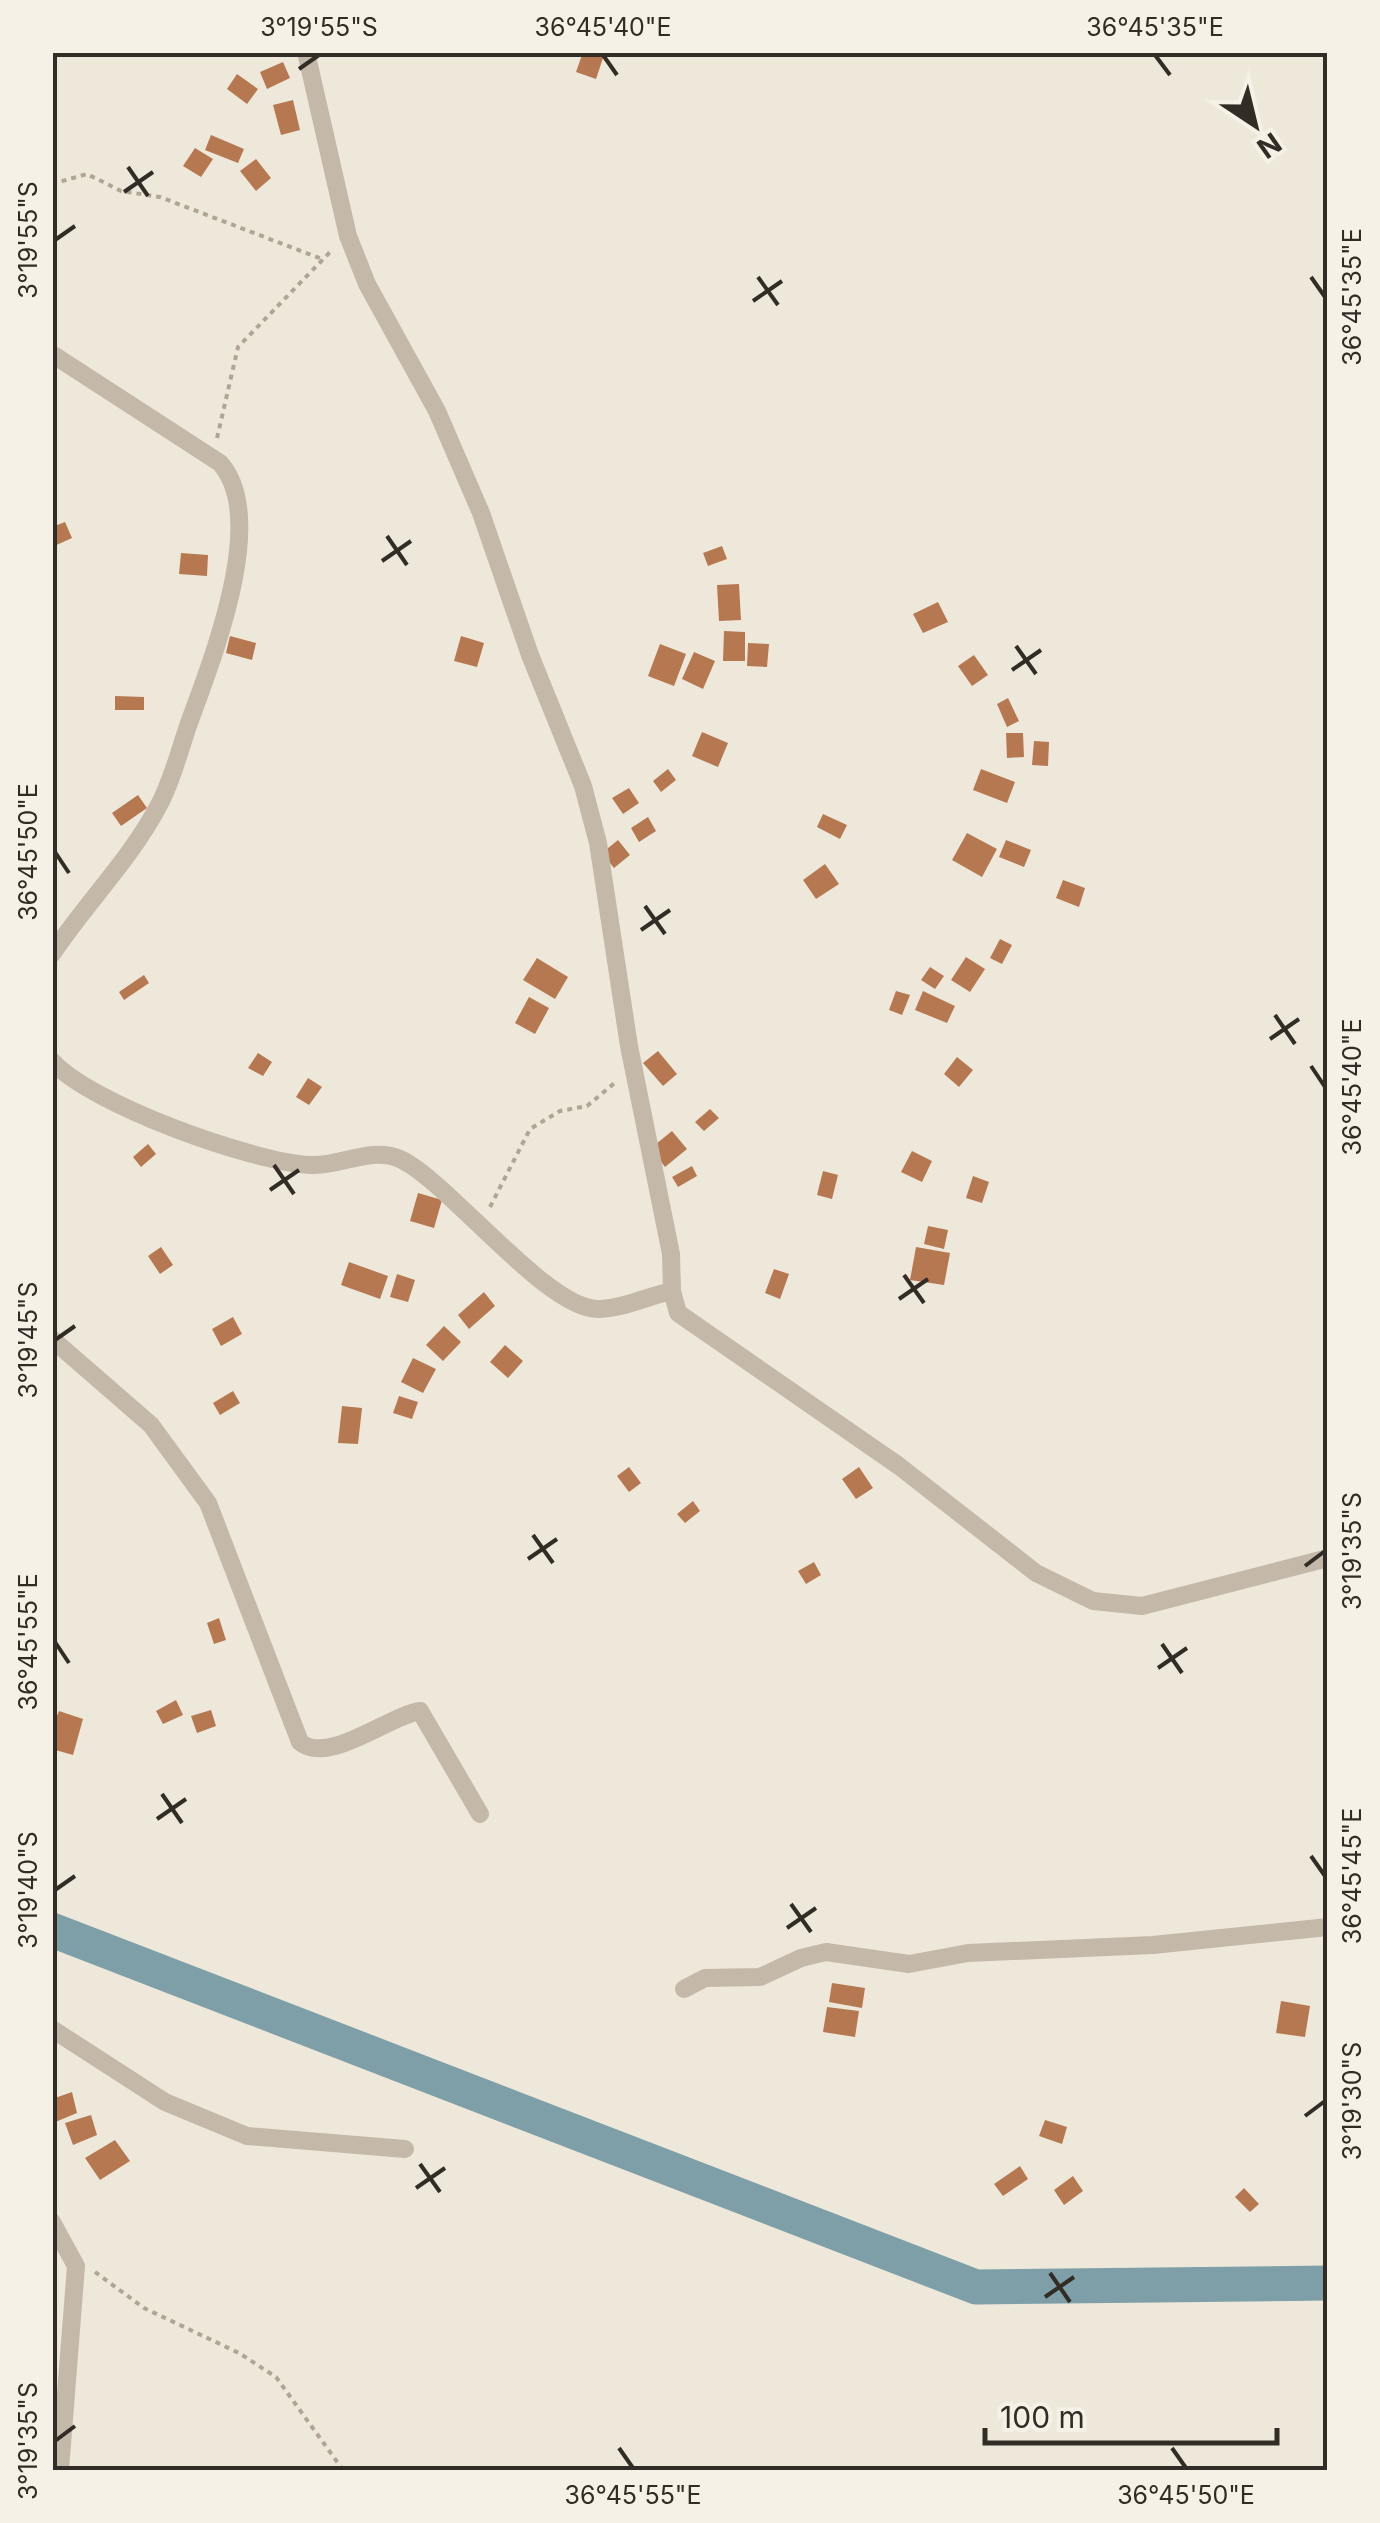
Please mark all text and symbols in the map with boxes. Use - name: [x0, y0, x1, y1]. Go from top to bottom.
- text: 3°19'55"S: [260, 12, 378, 42]
- text: 36°45'40"E: [534, 12, 672, 42]
- text: 36°45'35"E: [1086, 12, 1224, 42]
- north arrow: [1205, 75, 1305, 175]
- text: N: [1251, 125, 1288, 166]
- text: 3°19'55"S: [13, 181, 43, 299]
- text: 36°45'35"E: [1337, 228, 1367, 366]
- text: 36°45'50"E: [13, 783, 43, 921]
- text: 36°45'40"E: [1337, 1018, 1367, 1156]
- text: 3°19'45"S: [13, 1281, 43, 1399]
- text: 3°19'35"S: [1337, 1492, 1367, 1610]
- text: 36°45'55"E: [13, 1573, 43, 1711]
- text: 36°45'45"E: [1337, 1808, 1367, 1944]
- text: 3°19'40"S: [13, 1831, 43, 1949]
- text: 3°19'30"S: [1337, 2042, 1367, 2160]
- text: 3°19'35"S: [13, 2382, 43, 2500]
- scale bar: [985, 2383, 1278, 2445]
- text: 100 m: [1000, 2399, 1085, 2435]
- text: 36°45'55"E: [564, 2480, 702, 2510]
- text: 36°45'50"E: [1117, 2480, 1255, 2510]

